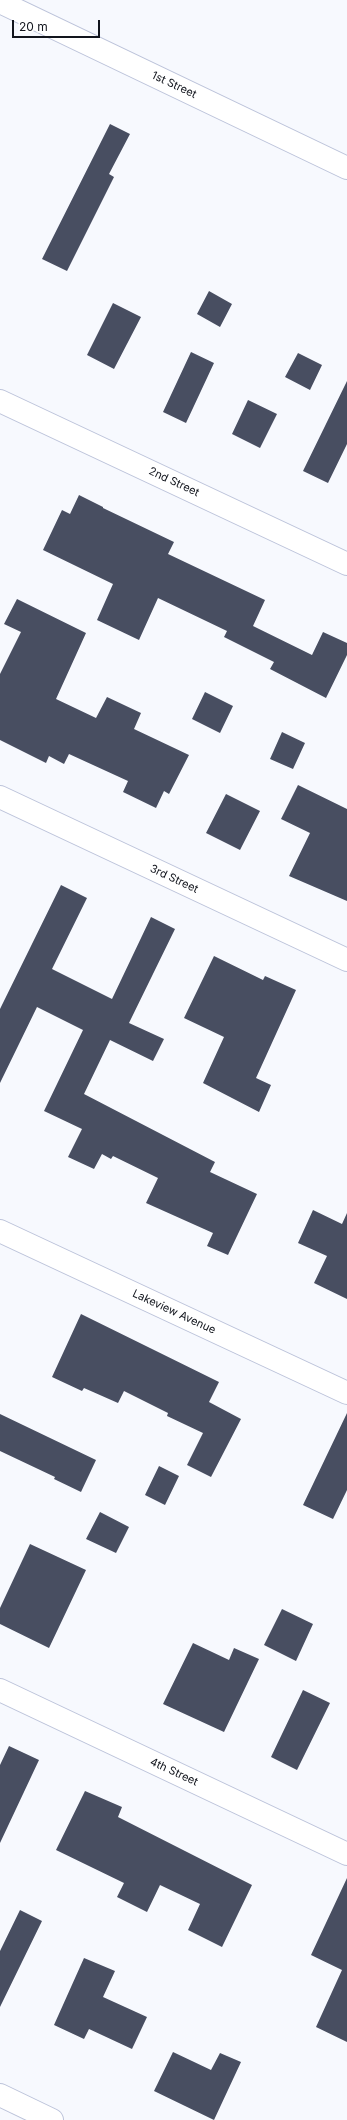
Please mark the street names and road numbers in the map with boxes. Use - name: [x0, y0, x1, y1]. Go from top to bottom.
- street label: 1st Street: [149, 69, 199, 101]
- street label: 2nd Street: [147, 465, 201, 499]
- street label: 3rd Street: [148, 862, 200, 896]
- street label: Lakeview Avenue: [130, 1287, 218, 1337]
- street label: 4th Street: [148, 1755, 200, 1789]

